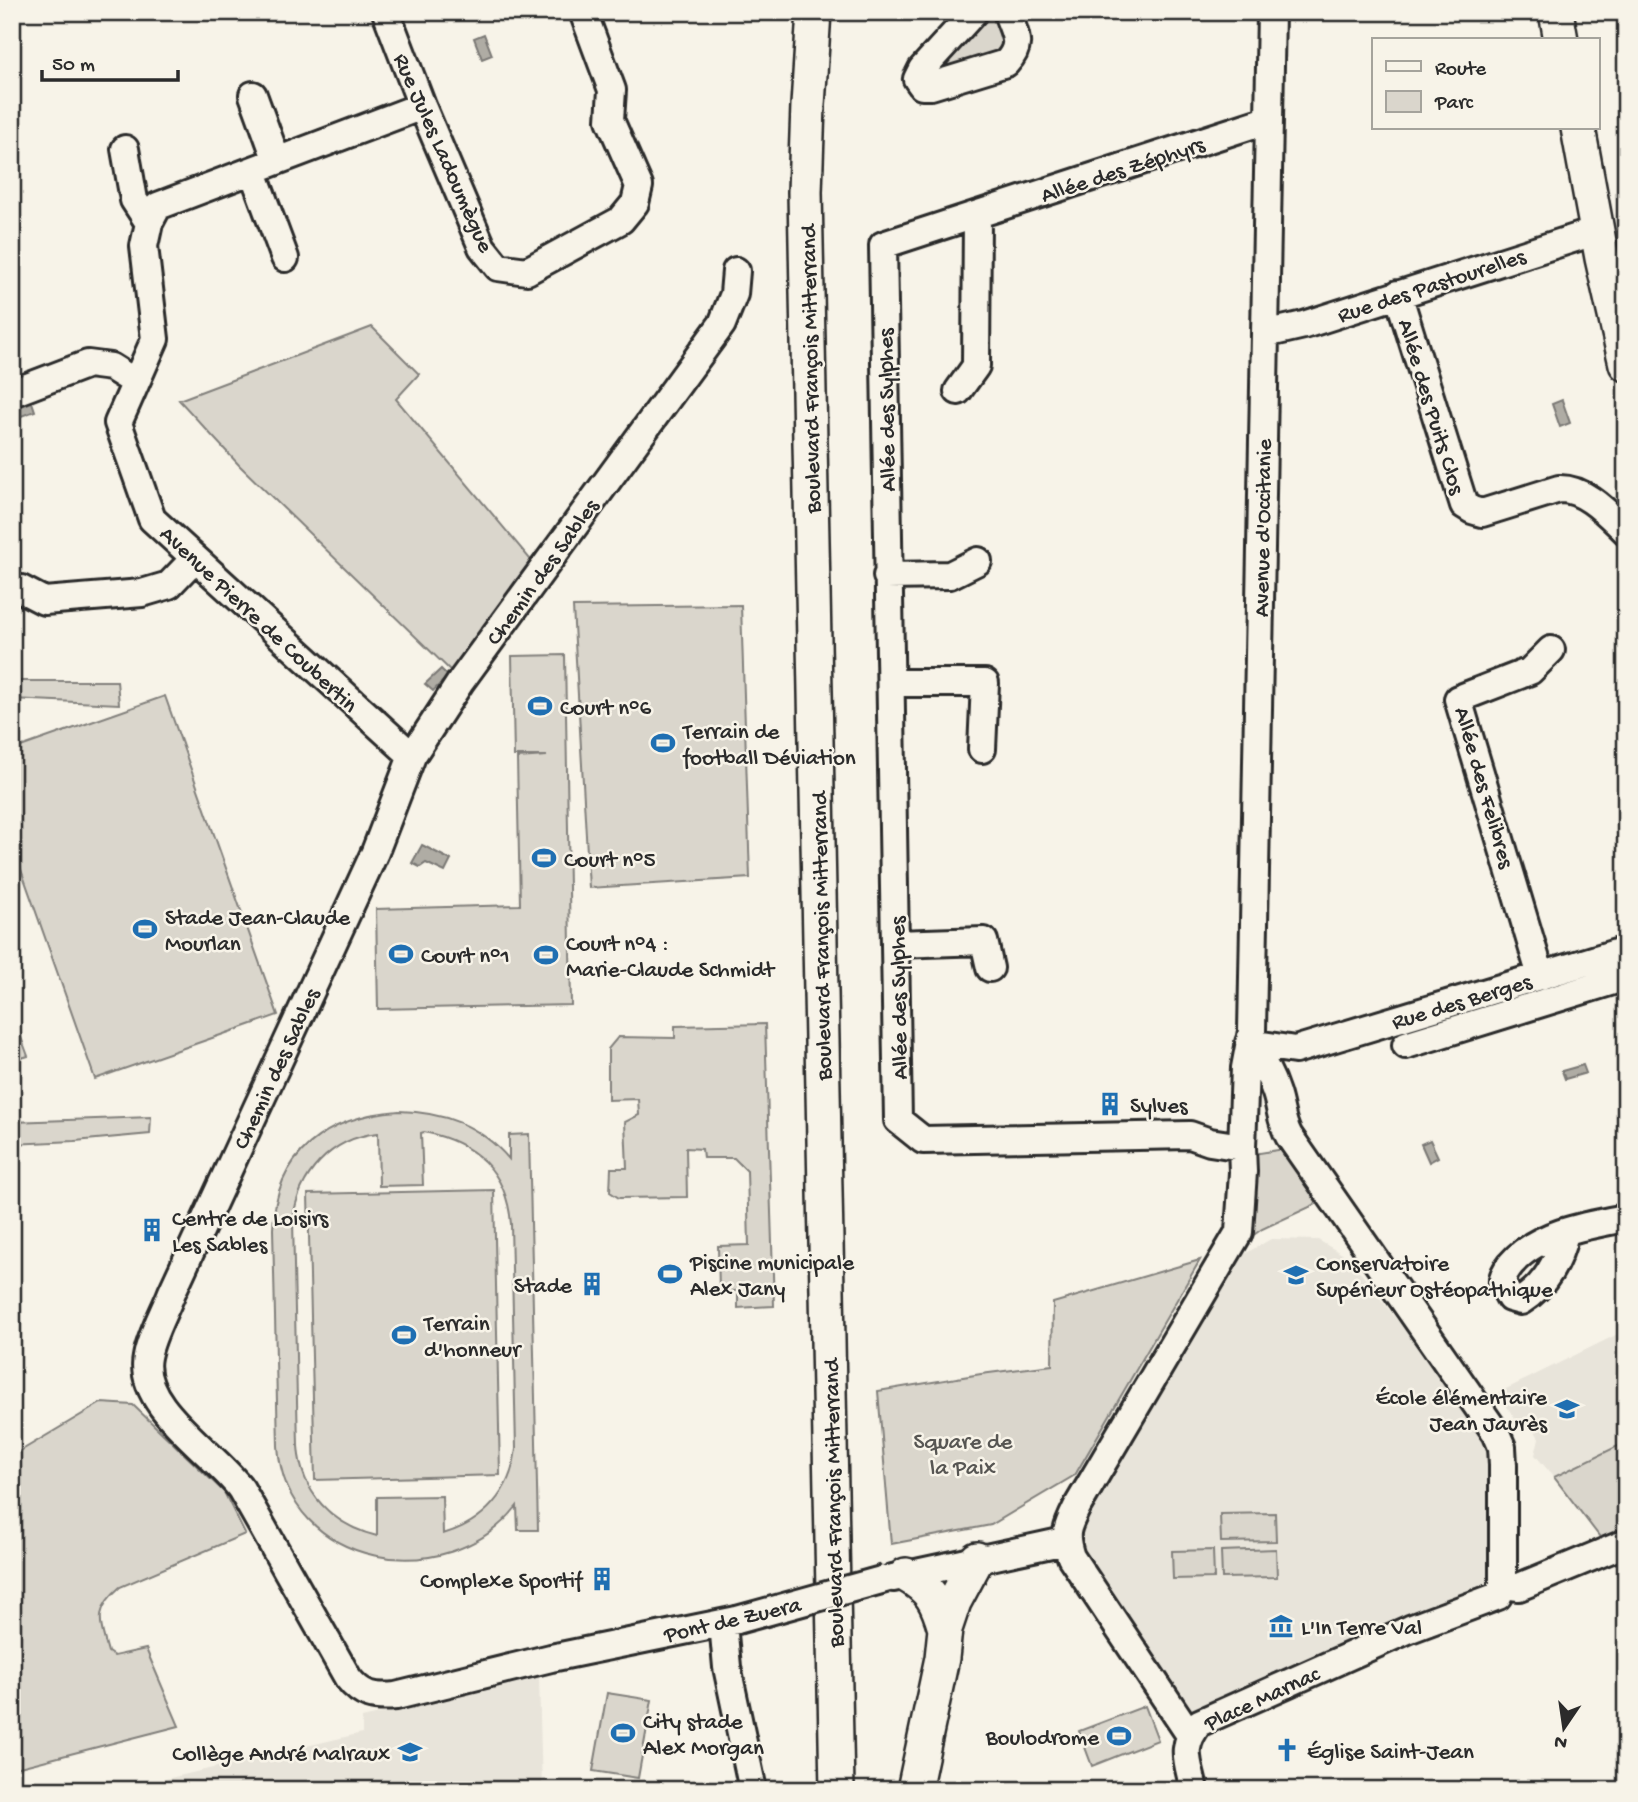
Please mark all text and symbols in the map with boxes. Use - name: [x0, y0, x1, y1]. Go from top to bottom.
- scale bar: [42, 38, 178, 82]
- legend: [1372, 38, 1600, 130]
- street label: Rue Jules Ladoumègue: [386, 50, 498, 258]
- text: 50 m: [52, 54, 95, 79]
- text: Route: [1435, 58, 1487, 83]
- text: Parc: [1434, 92, 1474, 117]
- street label: Allée des Zéphyrs: [1038, 132, 1209, 211]
- street label: Boulevard François Mitterrand: [796, 223, 829, 515]
- street label: Rue des Pastourelles: [1335, 244, 1530, 330]
- street label: Allée des Puits Clos: [1390, 316, 1469, 498]
- street label: Allée des Sylphes: [874, 328, 903, 492]
- street label: Avenue d'Occitanie: [1249, 438, 1280, 617]
- street label: Chemin des Sables: [482, 494, 606, 652]
- street label: Avenue Pierre de Coubertin: [153, 522, 362, 720]
- sports icon: Court n°6: [526, 692, 554, 720]
- place label: Court n°6: [560, 696, 651, 723]
- street label: Allée des Felibres: [1447, 704, 1519, 872]
- place label: Terrain de football Déviation: [681, 720, 856, 773]
- sports icon: Terrain de football Déviation: [649, 729, 677, 757]
- street label: Boulevard François Mitterrand: [807, 790, 840, 1082]
- sports icon: Court n°5: [530, 844, 558, 872]
- place label: Court n°5: [564, 848, 656, 875]
- place label: Stade Jean-Claude Mourlan: [165, 906, 351, 959]
- sports icon: Stade Jean-Claude Mourlan: [131, 915, 159, 943]
- street label: Allée des Sylphes: [886, 916, 915, 1080]
- place label: Court n°4 : Marie-Claude Schmidt: [566, 932, 775, 985]
- sports icon: Court n°1: [387, 940, 415, 968]
- sports icon: Court n°4 : Marie-Claude Schmidt: [532, 941, 560, 969]
- place label: Court n°1: [421, 944, 510, 971]
- street label: Rue des Berges: [1389, 969, 1536, 1037]
- street label: Chemin des Sables: [229, 984, 328, 1154]
- building icon: Sylves: [1096, 1090, 1124, 1118]
- place label: Sylves: [1130, 1094, 1188, 1121]
- place label: Centre de Loisirs Les Sables: [172, 1207, 329, 1260]
- building icon: Centre de Loisirs Les Sables: [138, 1216, 166, 1244]
- place label: Piscine municipale Alex Jany: [689, 1251, 855, 1304]
- place label: Conservatoire Supérieur Ostéopathique: [1316, 1252, 1554, 1305]
- sports icon: Piscine municipale Alex Jany: [656, 1260, 684, 1288]
- school or university icon: Conservatoire Supérieur Ostéopathique: [1282, 1261, 1310, 1289]
- building icon: Stade: [578, 1270, 606, 1298]
- place label: Stade: [514, 1274, 573, 1301]
- place label: Terrain d'honneur: [422, 1312, 522, 1365]
- sports icon: Terrain d'honneur: [390, 1321, 418, 1349]
- street label: Boulevard François Mitterrand: [819, 1357, 852, 1649]
- place label: École élémentaire Jean Jaurès: [1375, 1386, 1548, 1439]
- school or university icon: École élémentaire Jean Jaurès: [1553, 1395, 1581, 1423]
- park label: Square de la Paix: [914, 1430, 1014, 1483]
- building icon: Complexe Sportif: [588, 1565, 616, 1593]
- place label: Complexe Sportif: [420, 1569, 584, 1596]
- street label: Pont de Zuera: [661, 1592, 805, 1650]
- museum icon: L'In Terre Val: [1267, 1612, 1295, 1640]
- place label: L'In Terre Val: [1301, 1616, 1422, 1643]
- street label: Place Marnac: [1200, 1661, 1325, 1739]
- north arrow: [1530, 1694, 1600, 1764]
- place label: City stade Alex Morgan: [643, 1710, 764, 1763]
- sports icon: City stade Alex Morgan: [609, 1719, 637, 1747]
- sports icon: Boulodrome: [1105, 1722, 1133, 1750]
- place label: Boulodrome: [985, 1726, 1100, 1753]
- text: N: [1552, 1729, 1570, 1754]
- church icon: Église Saint-Jean: [1273, 1736, 1301, 1764]
- school or university icon: Collège André Malraux: [396, 1738, 424, 1766]
- place label: Église Saint-Jean: [1307, 1740, 1474, 1767]
- place label: Collège André Malraux: [172, 1742, 390, 1769]

